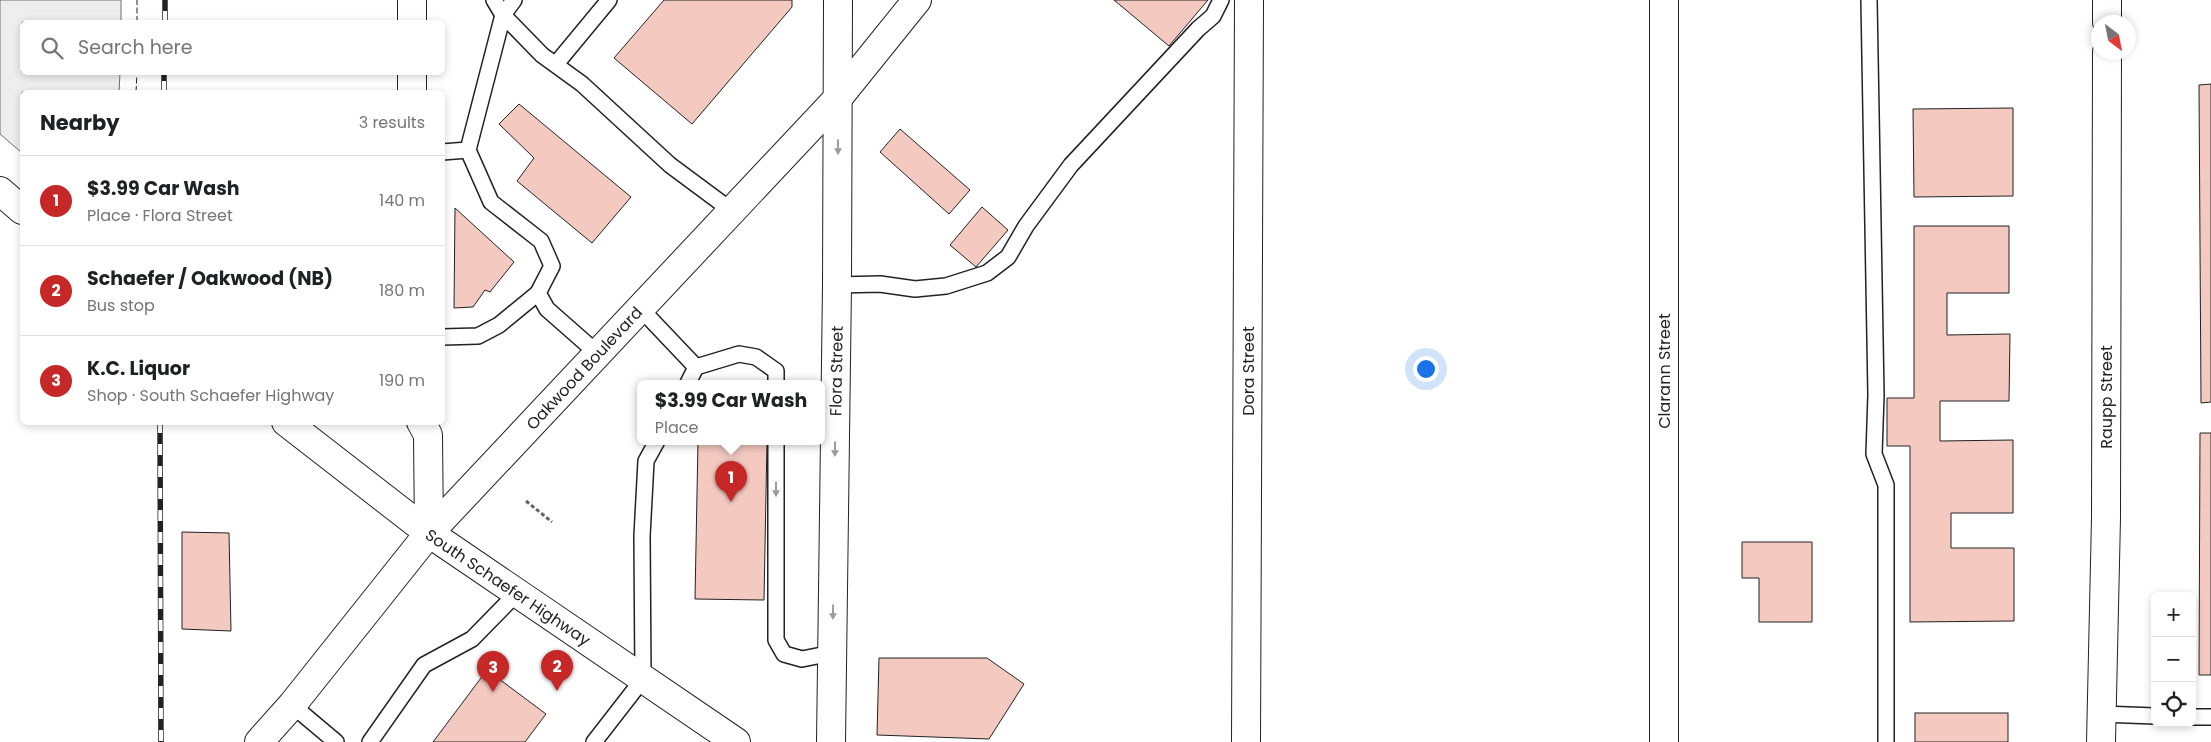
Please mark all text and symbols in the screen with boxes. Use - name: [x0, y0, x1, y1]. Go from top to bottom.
- north arrow: [2091, 15, 2136, 60]
- search box: [20, 20, 445, 75]
- icon: search: [38, 34, 66, 62]
- text: Search here: [78, 34, 192, 61]
- text: Nearby: [40, 108, 120, 137]
- text: 3 results: [359, 111, 425, 134]
- one-way arrow: [834, 139, 842, 155]
- text: $3.99 Car Wash: [87, 175, 240, 202]
- text: 1: [53, 189, 59, 212]
- text: 140 m: [379, 189, 425, 212]
- text: Place · Flora Street: [87, 204, 233, 227]
- text: Schaefer / Oakwood (NB): [87, 265, 333, 292]
- text: 2: [51, 279, 61, 302]
- text: 180 m: [379, 279, 425, 302]
- text: Bus stop: [87, 294, 155, 317]
- street label: Oakwood Boulevard: [521, 302, 648, 435]
- street label: Clarann Street: [1653, 313, 1676, 429]
- street label: Flora Street: [824, 326, 849, 416]
- street label: Dora Street: [1237, 326, 1260, 416]
- street label: Raupp Street: [2095, 345, 2118, 449]
- text: K.C. Liquor: [87, 355, 190, 382]
- your location: [1413, 356, 1439, 382]
- text: 3: [51, 369, 61, 392]
- text: 190 m: [379, 369, 425, 392]
- popup: [637, 380, 825, 445]
- text: Shop · South Schaefer Highway: [87, 384, 334, 407]
- text: $3.99 Car Wash: [655, 387, 807, 414]
- text: Place: [655, 416, 698, 439]
- one-way arrow: [831, 441, 839, 457]
- pin: 1: [715, 461, 747, 502]
- one-way arrow: [772, 482, 780, 498]
- street label: South Schaefer Highway: [421, 523, 595, 651]
- map controls: [2151, 592, 2196, 727]
- button: +: [2151, 592, 2196, 637]
- one-way arrow: [829, 604, 837, 620]
- button: −: [2151, 637, 2196, 682]
- pin: 2: [541, 650, 573, 691]
- pin: 3: [477, 651, 509, 692]
- button: locate: [2151, 682, 2196, 727]

